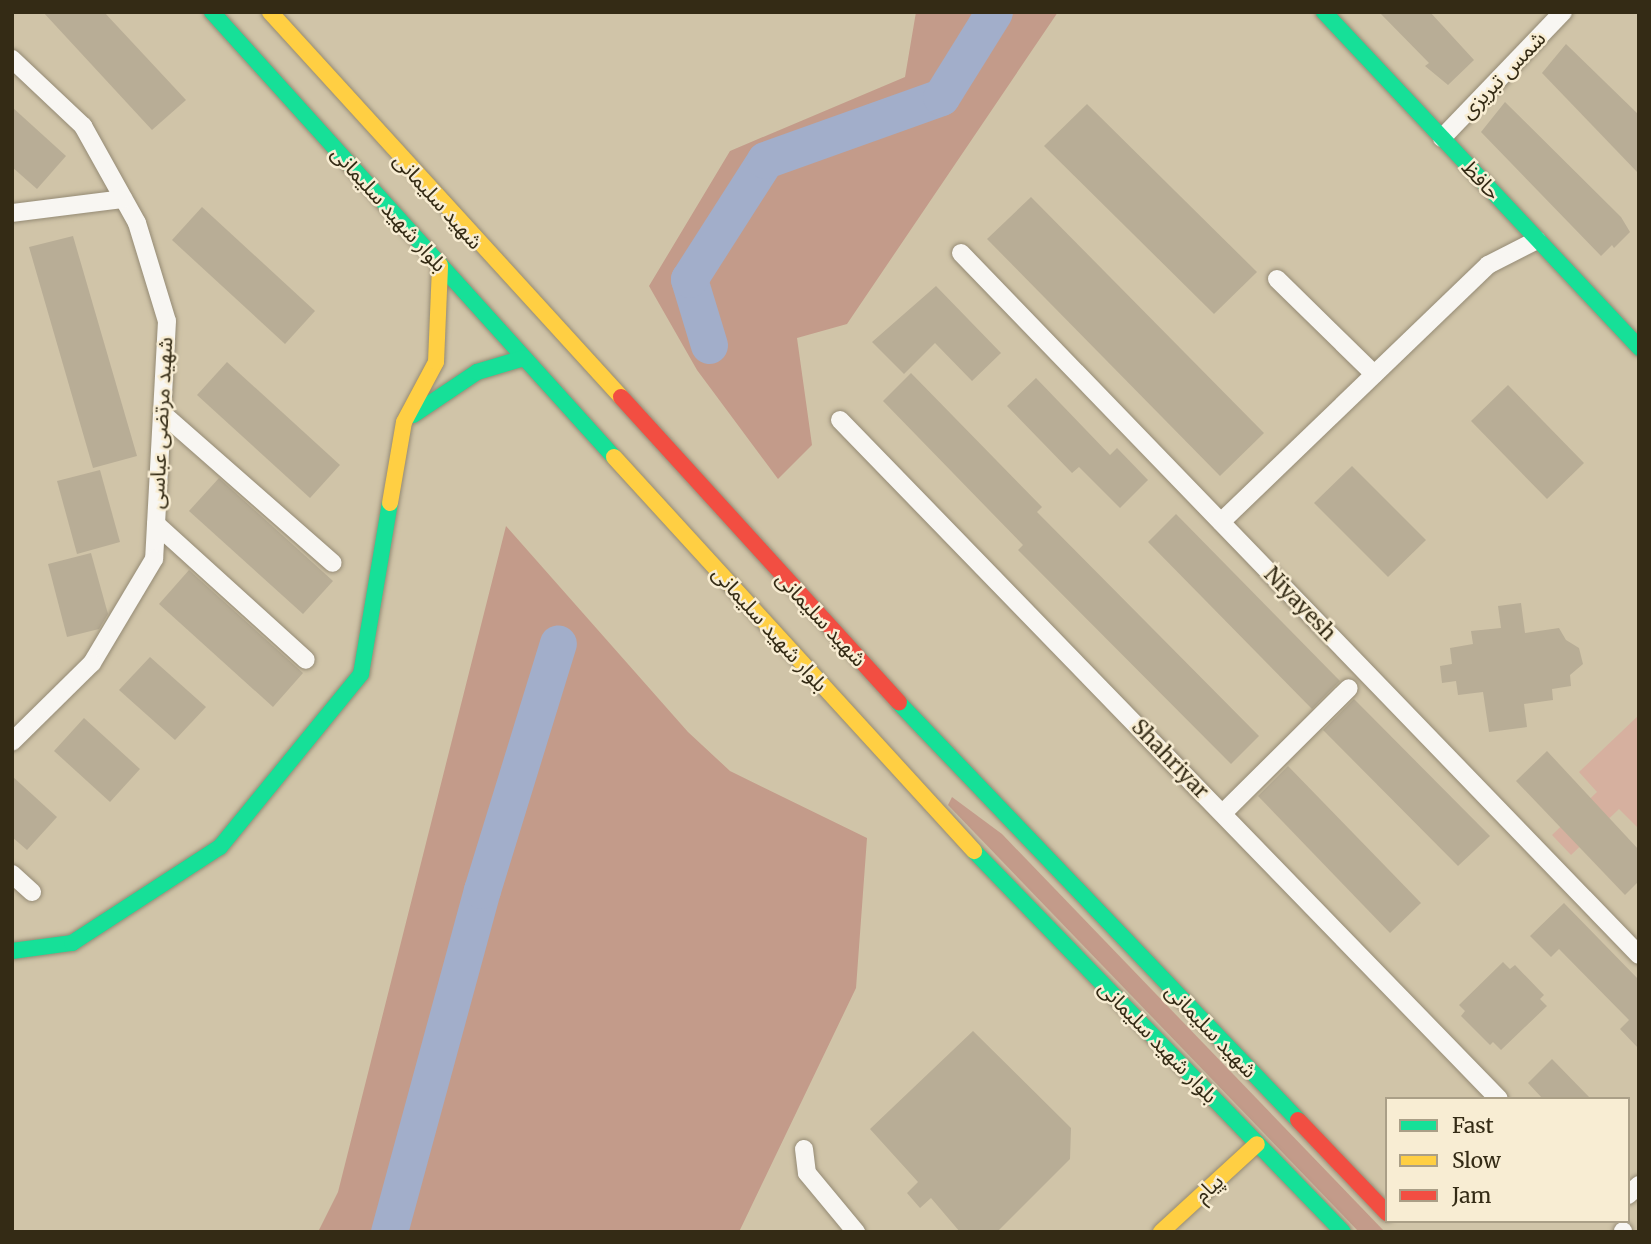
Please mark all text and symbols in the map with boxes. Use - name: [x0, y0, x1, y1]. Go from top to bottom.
- street label: شمس تبریزی: [1455, 26, 1551, 124]
- street label: بلوار شهید سلیمانی: [326, 141, 452, 277]
- street label: شهید سلیمانی: [388, 148, 488, 254]
- street label: حافظ: [1456, 155, 1506, 205]
- street label: شهید مرتضی عباسی: [144, 336, 178, 510]
- street label: بلوار شهید سلیمانی: [707, 561, 833, 697]
- street label: Niyayesh: [1259, 562, 1341, 646]
- street label: شهید سلیمانی: [771, 566, 871, 672]
- street label: Shahriyar: [1126, 714, 1214, 804]
- street label: بلوار شهید سلیمانی: [1093, 975, 1223, 1109]
- street label: شهید سلیمانی: [1160, 979, 1262, 1083]
- legend: [1385, 1097, 1630, 1223]
- text: Fast: [1452, 1112, 1494, 1139]
- text: Slow: [1452, 1147, 1501, 1174]
- street label: پیام: [1189, 1168, 1229, 1208]
- text: Jam: [1452, 1182, 1491, 1209]

